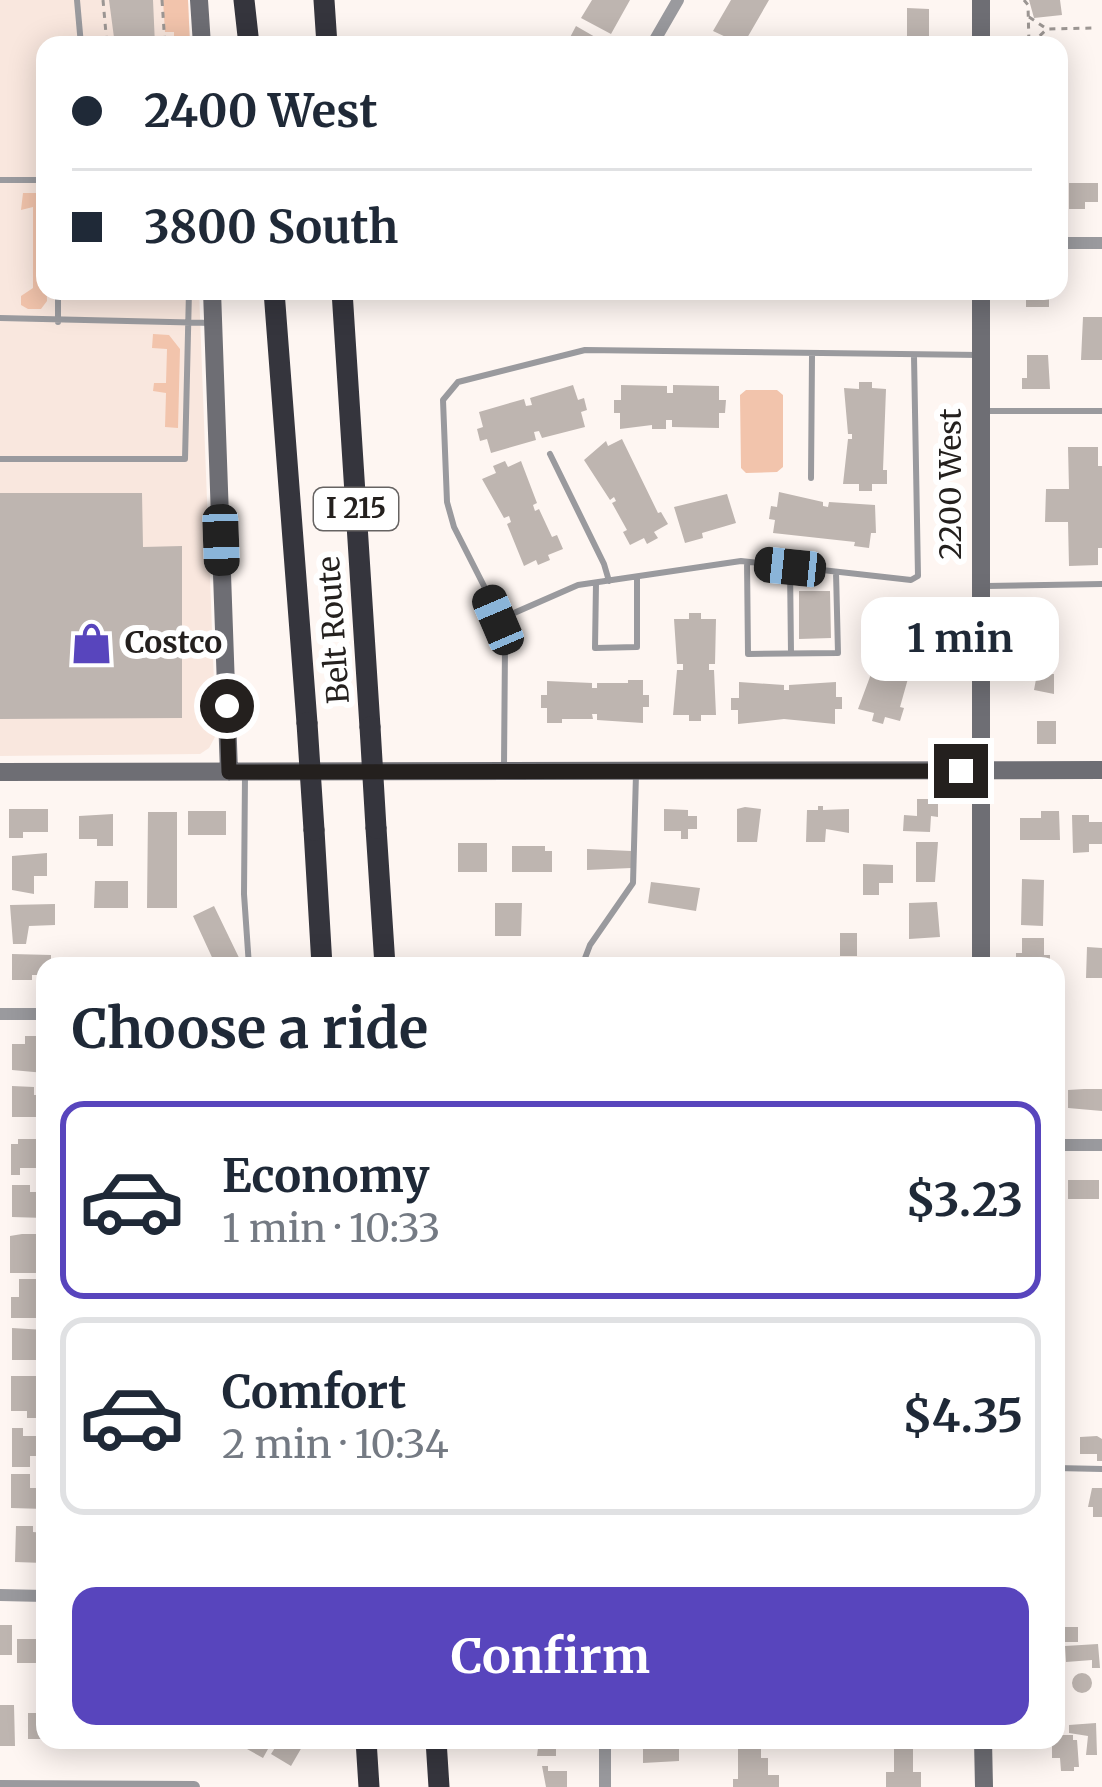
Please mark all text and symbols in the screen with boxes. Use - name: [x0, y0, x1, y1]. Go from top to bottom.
- text: 2400 West: [144, 83, 378, 139]
- text: 3800 South: [144, 199, 398, 255]
- street label: 2200 West: [931, 408, 969, 560]
- road number: I 215: [314, 488, 398, 530]
- car: [202, 503, 240, 577]
- car: [752, 545, 828, 589]
- street label: Belt Route: [309, 555, 357, 705]
- car: [467, 580, 529, 660]
- callout: 1 min: [862, 597, 1060, 681]
- text: 1 min: [907, 614, 1013, 663]
- shop icon: Costco: [68, 620, 114, 666]
- place label: Costco: [125, 623, 222, 661]
- route start: [200, 679, 254, 733]
- route end: [934, 744, 988, 798]
- text: Choose a ride: [72, 995, 428, 1063]
- icon: car: [78, 1146, 186, 1254]
- text: Economy: [222, 1148, 430, 1204]
- text: $3.23: [905, 1172, 1023, 1228]
- text: 1 min · 10:33: [222, 1204, 440, 1253]
- icon: car: [78, 1362, 186, 1470]
- text: Comfort: [222, 1364, 406, 1420]
- text: $4.35: [902, 1388, 1023, 1444]
- text: 2 min · 10:34: [222, 1420, 449, 1469]
- button: Confirm: [72, 1587, 1029, 1725]

